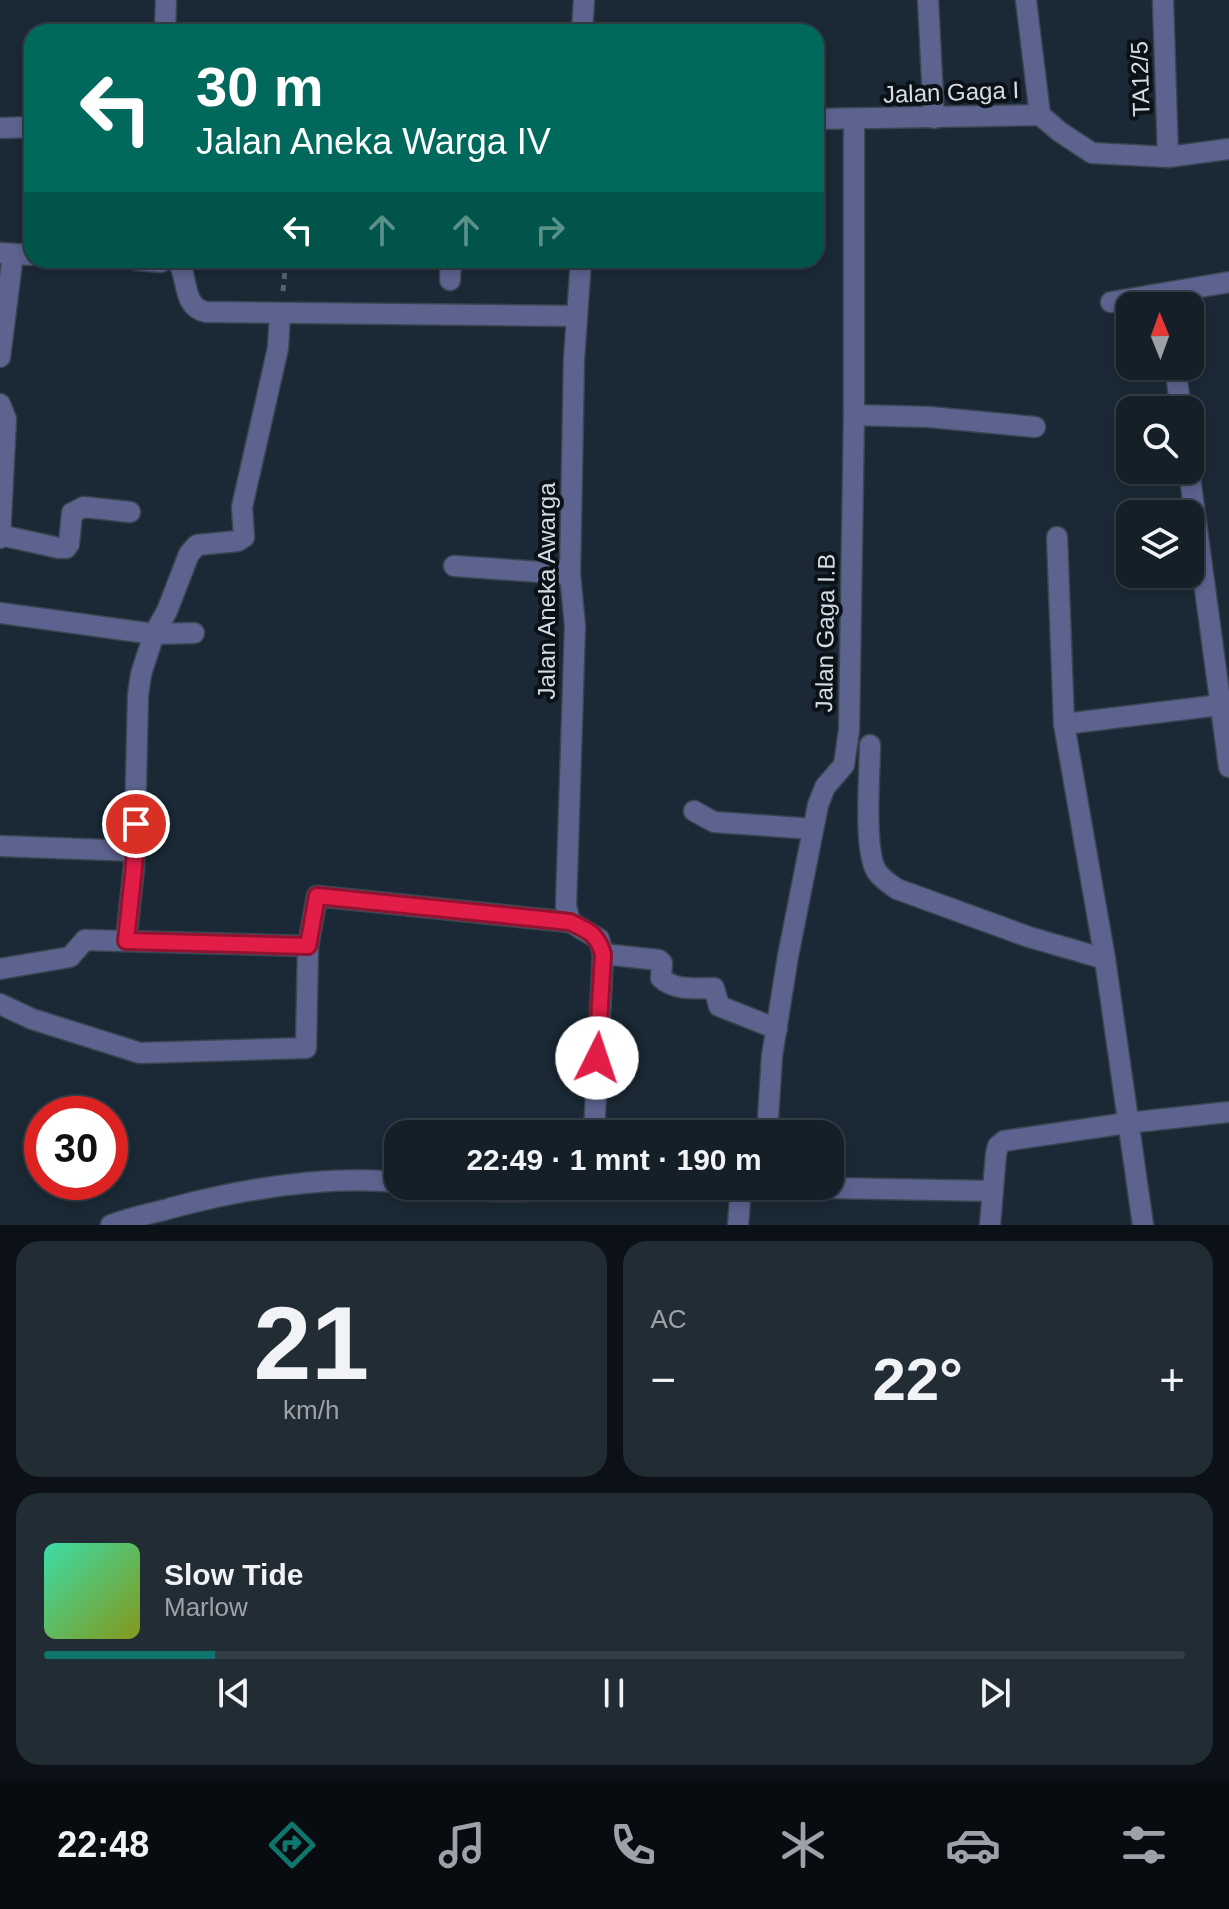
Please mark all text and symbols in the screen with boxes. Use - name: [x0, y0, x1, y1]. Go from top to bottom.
- street label: TA12/5: [1125, 41, 1155, 117]
- text: 30 m: [196, 55, 324, 118]
- icon: left: [64, 56, 168, 160]
- street label: Jalan Gaga I: [883, 76, 1019, 108]
- text: Jalan Aneka Warga IV: [196, 121, 551, 162]
- icon: left: [276, 208, 320, 252]
- icon: ahead: [360, 208, 404, 252]
- icon: ahead: [444, 208, 488, 252]
- icon: right: [528, 208, 572, 252]
- north arrow: [1116, 292, 1204, 380]
- map controls: [1116, 292, 1204, 588]
- button: search: [1116, 396, 1204, 484]
- street label: Jalan Aneka Awarga: [533, 482, 560, 700]
- button: layers: [1116, 500, 1204, 588]
- street label: Jalan Gaga I.B: [810, 553, 840, 713]
- pin: [102, 790, 170, 858]
- icon: arrive: [114, 802, 158, 846]
- position arrow: [555, 1016, 639, 1100]
- speed limit sign: 30: [24, 1096, 128, 1200]
- text: 22:49 · 1 mnt · 190 m: [466, 1143, 762, 1176]
- text: 21: [253, 1285, 369, 1401]
- text: AC: [651, 1304, 687, 1334]
- text: 22°: [872, 1346, 963, 1413]
- text: −: [651, 1355, 676, 1404]
- text: +: [1159, 1355, 1185, 1404]
- text: km/h: [283, 1395, 339, 1425]
- text: Slow Tide: [164, 1558, 303, 1591]
- text: Marlow: [164, 1592, 248, 1622]
- icon: previous: [212, 1671, 256, 1715]
- icon: pause: [592, 1671, 636, 1715]
- icon: next: [973, 1671, 1017, 1715]
- icon: directions: [264, 1817, 320, 1873]
- icon: music: [434, 1817, 490, 1873]
- icon: phone: [605, 1817, 661, 1873]
- icon: climate: [775, 1817, 831, 1873]
- icon: car: [945, 1817, 1001, 1873]
- icon: filters: [1116, 1817, 1172, 1873]
- text: 22:48: [57, 1824, 149, 1865]

